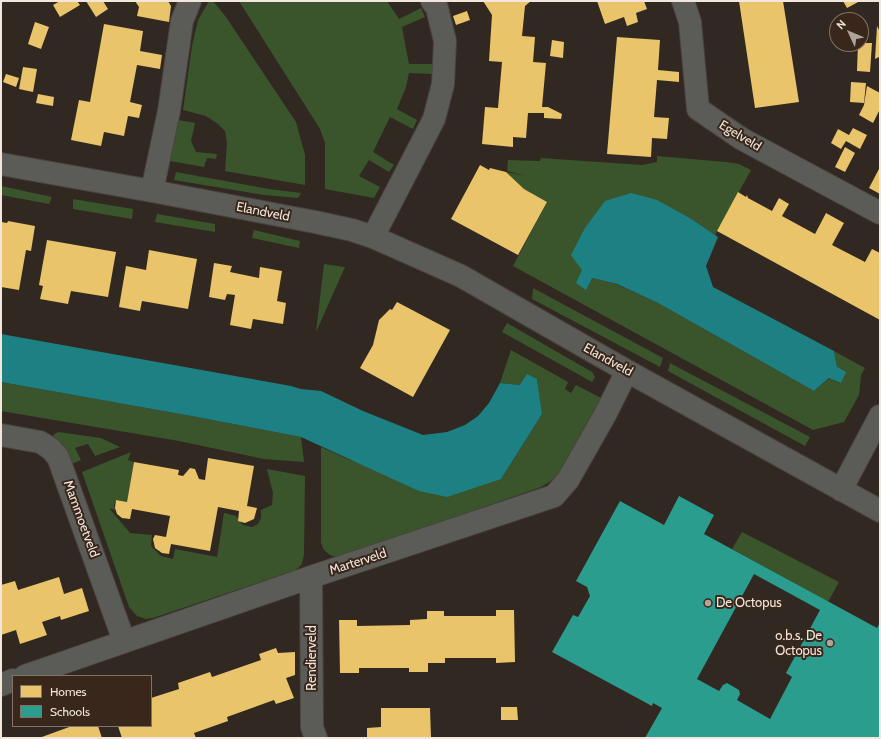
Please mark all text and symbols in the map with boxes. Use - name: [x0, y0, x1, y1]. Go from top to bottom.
- north arrow: [829, 12, 869, 52]
- text: N: [833, 17, 849, 32]
- street label: Egelveld: [716, 117, 764, 155]
- street label: Elandveld: [235, 199, 291, 225]
- street label: Elandveld: [581, 340, 635, 380]
- street label: Mammoetveld: [60, 478, 102, 560]
- street label: Marterveld: [327, 545, 389, 579]
- place label: De Octopus: [716, 595, 782, 611]
- marker: De Octopus: [703, 598, 713, 608]
- street label: Rendierveld: [304, 625, 320, 691]
- place label: o.b.s. De Octopus: [775, 628, 822, 659]
- marker: o.b.s. De Octopus: [825, 638, 835, 648]
- legend: [12, 675, 152, 727]
- text: Homes: [50, 684, 87, 699]
- text: Schools: [50, 704, 90, 719]

